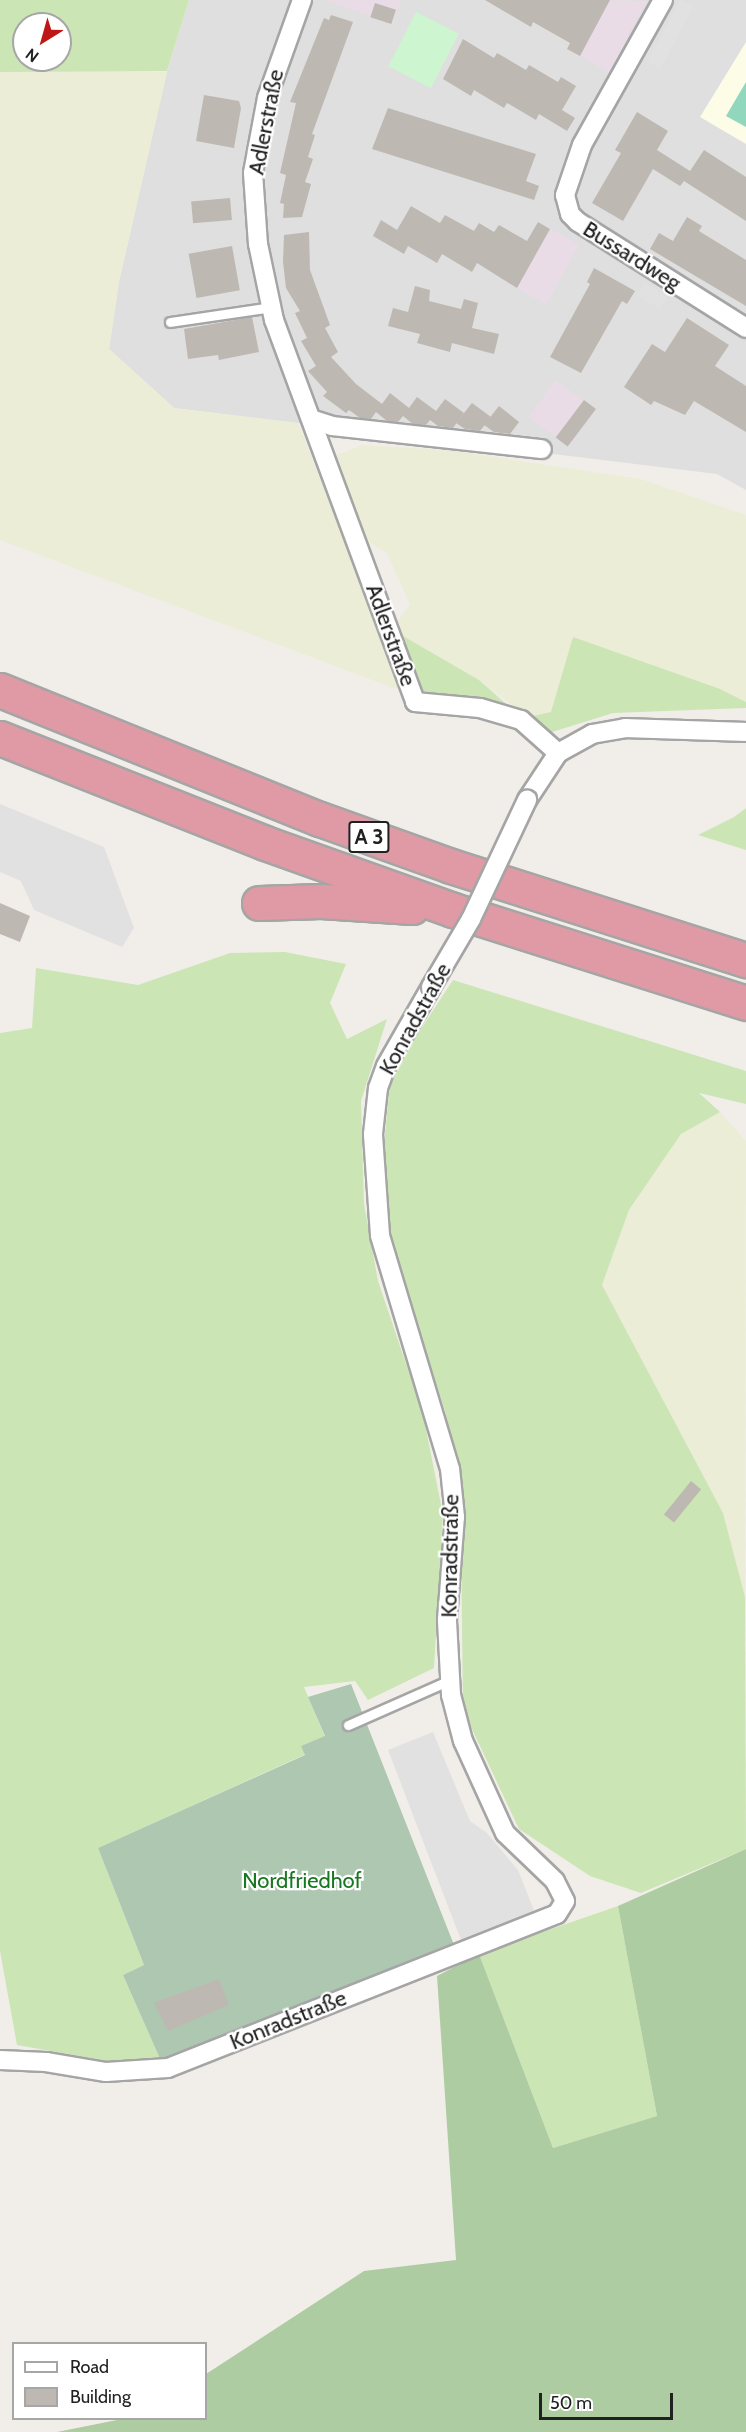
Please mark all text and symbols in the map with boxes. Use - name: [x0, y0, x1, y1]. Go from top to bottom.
- north arrow: [12, 12, 72, 72]
- text: N: [22, 44, 42, 66]
- street label: Adlerstraße: [243, 67, 289, 177]
- street label: Bussardweg: [578, 216, 686, 296]
- street label: Adlerstraße: [360, 580, 422, 690]
- road number: A 3: [348, 819, 390, 855]
- street label: Konradstraße: [374, 959, 456, 1079]
- street label: Konradstraße: [436, 1494, 464, 1618]
- park label: Nordfriedhof: [242, 1868, 362, 1894]
- street label: Konradstraße: [226, 1985, 350, 2055]
- legend: [12, 2342, 207, 2420]
- text: Road: [70, 2356, 109, 2378]
- scale bar: [542, 2381, 676, 2419]
- text: Building: [70, 2386, 131, 2408]
- text: 50 m: [550, 2392, 592, 2414]

